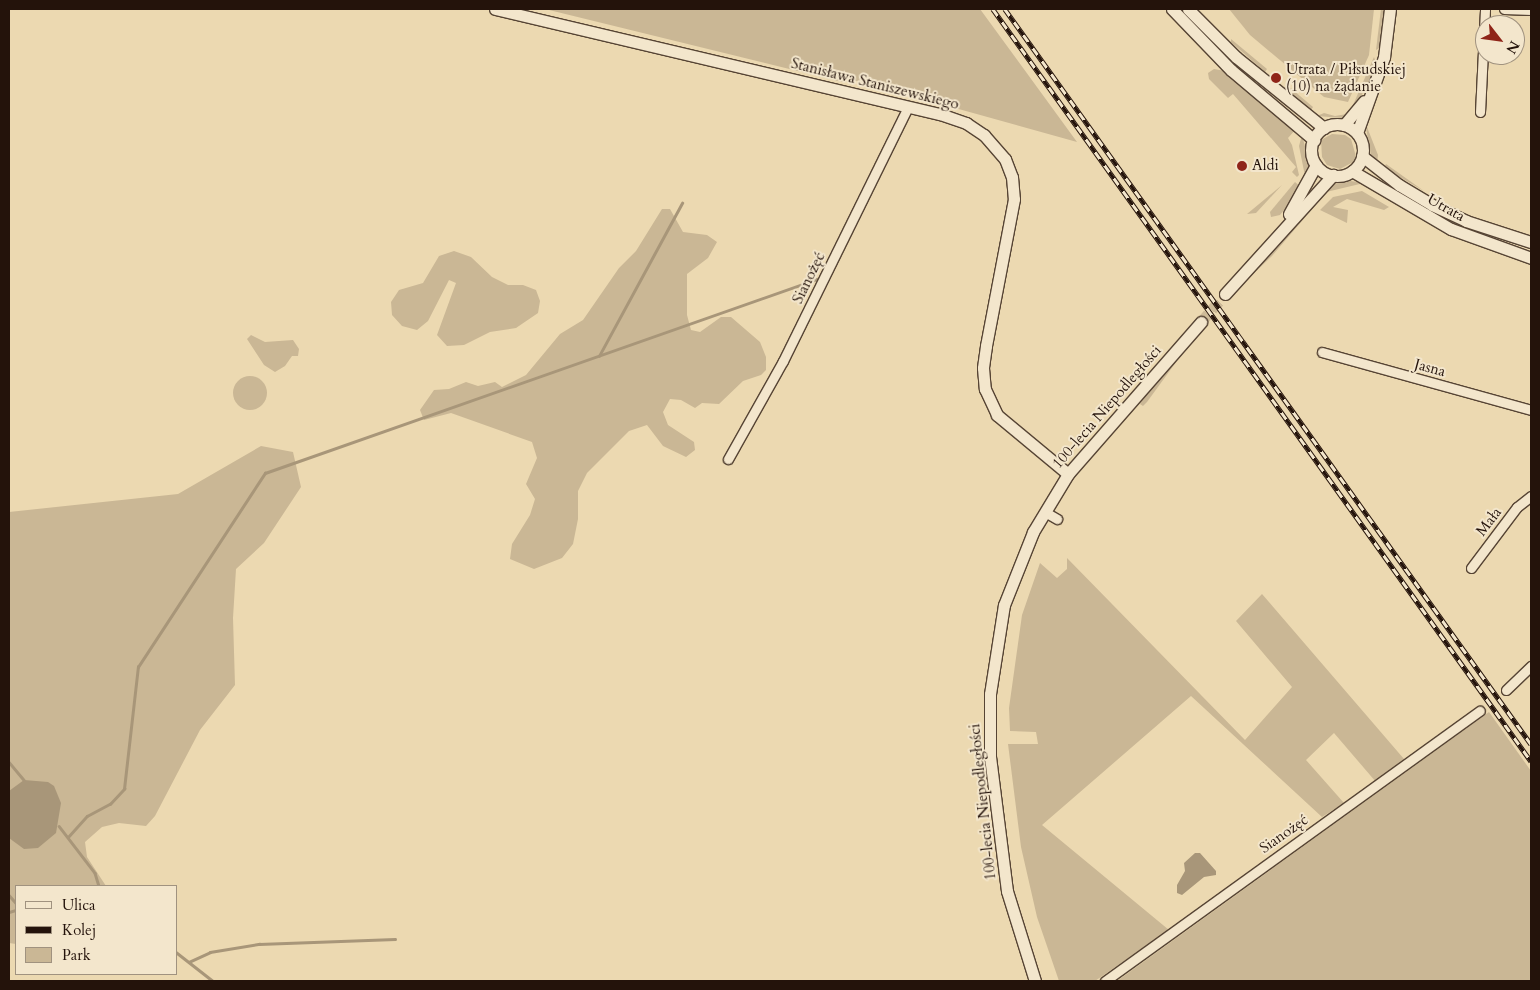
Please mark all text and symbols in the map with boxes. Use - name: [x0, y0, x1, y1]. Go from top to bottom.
- north arrow: [1475, 15, 1525, 65]
- text: N: [1501, 37, 1524, 57]
- street label: Stanisława Staniszewskiego: [789, 54, 961, 114]
- place label: Utrata / Piłsudskiej (10) na żądanie: [1286, 60, 1406, 95]
- marker: Utrata / Piłsudskiej (10) na żądanie: [1270, 72, 1282, 84]
- place label: Aldi: [1252, 157, 1279, 175]
- marker: Aldi: [1236, 160, 1248, 172]
- street label: Utrata: [1424, 190, 1468, 226]
- street label: Sianożęć: [789, 249, 829, 307]
- street label: 100-lecia Niepodległości: [1049, 342, 1165, 472]
- street label: Jasna: [1412, 355, 1448, 381]
- street label: Mała: [1472, 504, 1506, 540]
- street label: 100-lecia Niepodległości: [966, 723, 1000, 881]
- street label: Sianożęć: [1256, 811, 1312, 857]
- legend: [15, 885, 178, 975]
- text: Ulica: [62, 895, 96, 915]
- text: Kolej: [62, 920, 96, 940]
- text: Park: [62, 945, 91, 965]

